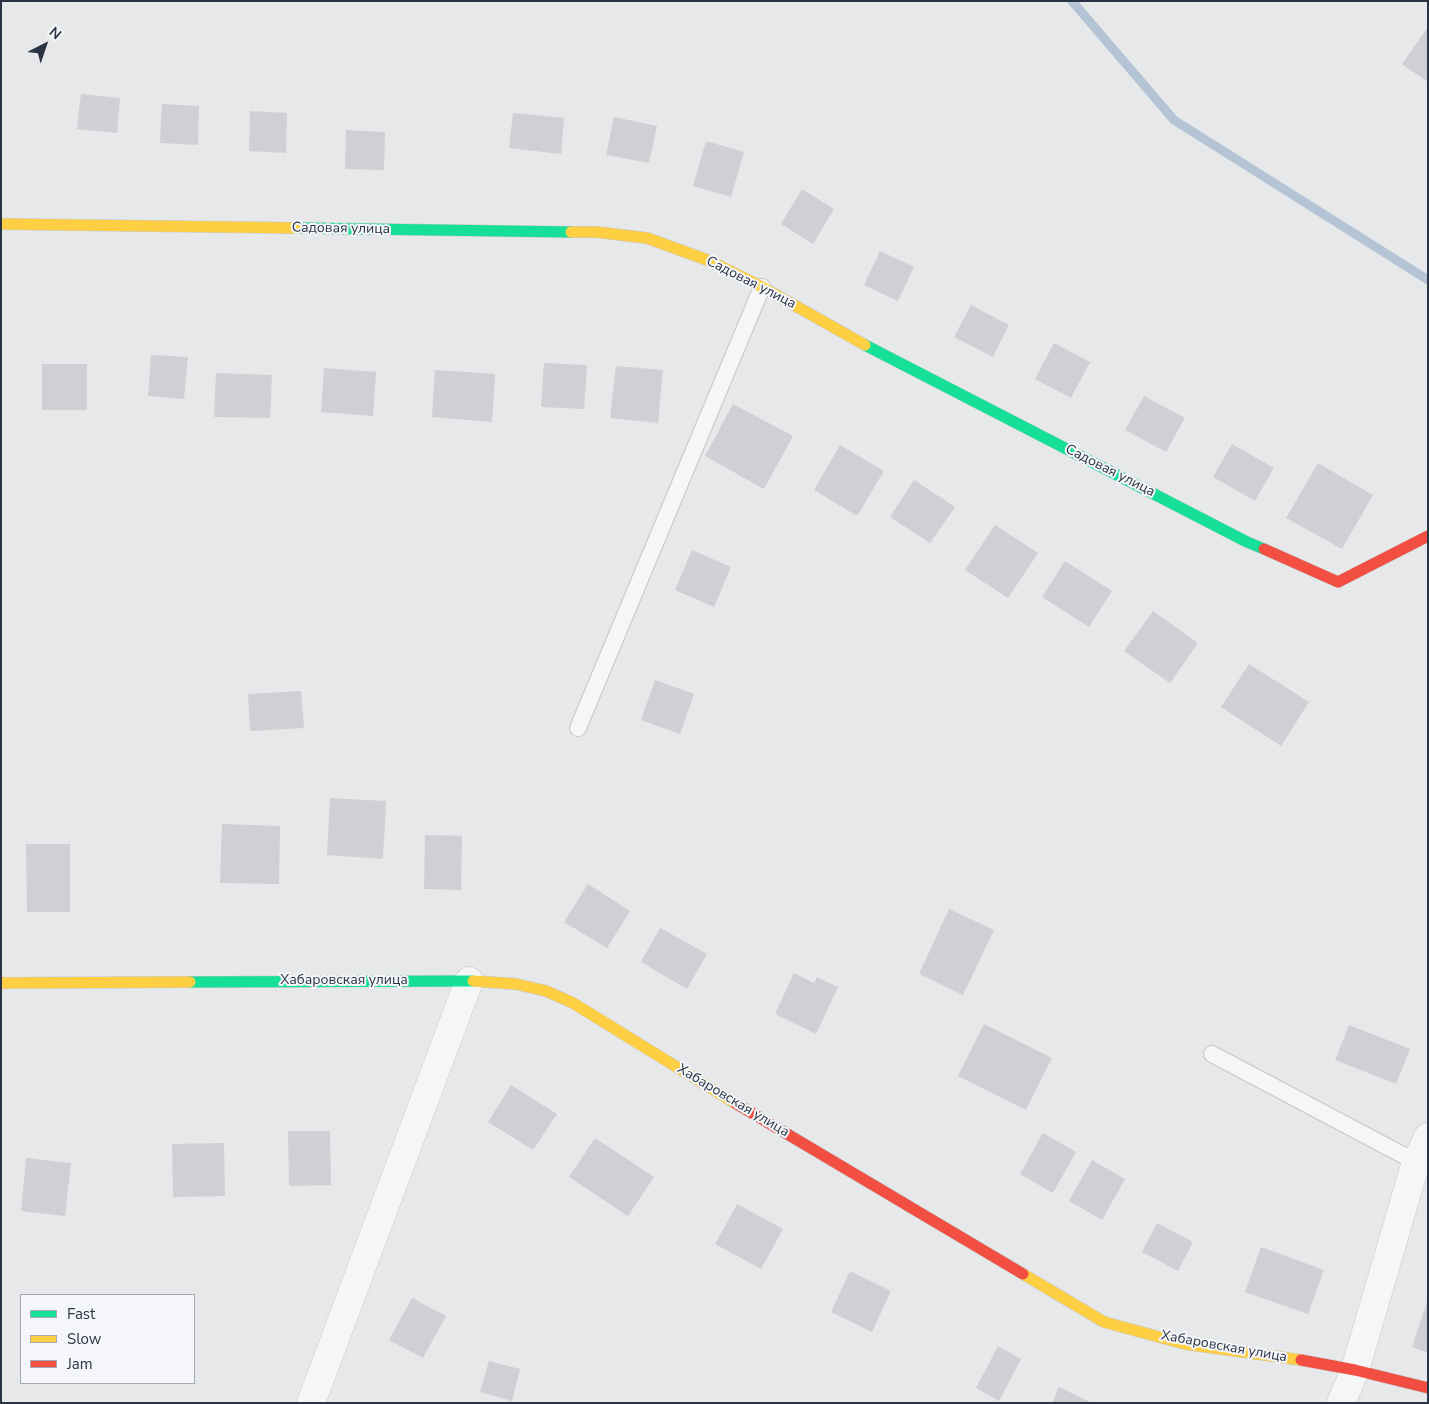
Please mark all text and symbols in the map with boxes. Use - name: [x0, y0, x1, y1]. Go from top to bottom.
- north arrow: [20, 20, 70, 70]
- text: N: [45, 23, 65, 44]
- street label: Садовая улица: [292, 220, 390, 238]
- street label: Садовая улица: [703, 253, 799, 313]
- street label: Садовая улица: [1062, 441, 1158, 501]
- street label: Хабаровская улица: [280, 973, 408, 989]
- street label: Хабаровская улица: [674, 1061, 792, 1141]
- legend: [20, 1294, 195, 1384]
- text: Fast: [67, 1304, 95, 1324]
- street label: Хабаровская улица: [1160, 1328, 1288, 1366]
- text: Slow: [67, 1329, 101, 1349]
- text: Jam: [67, 1354, 93, 1374]

